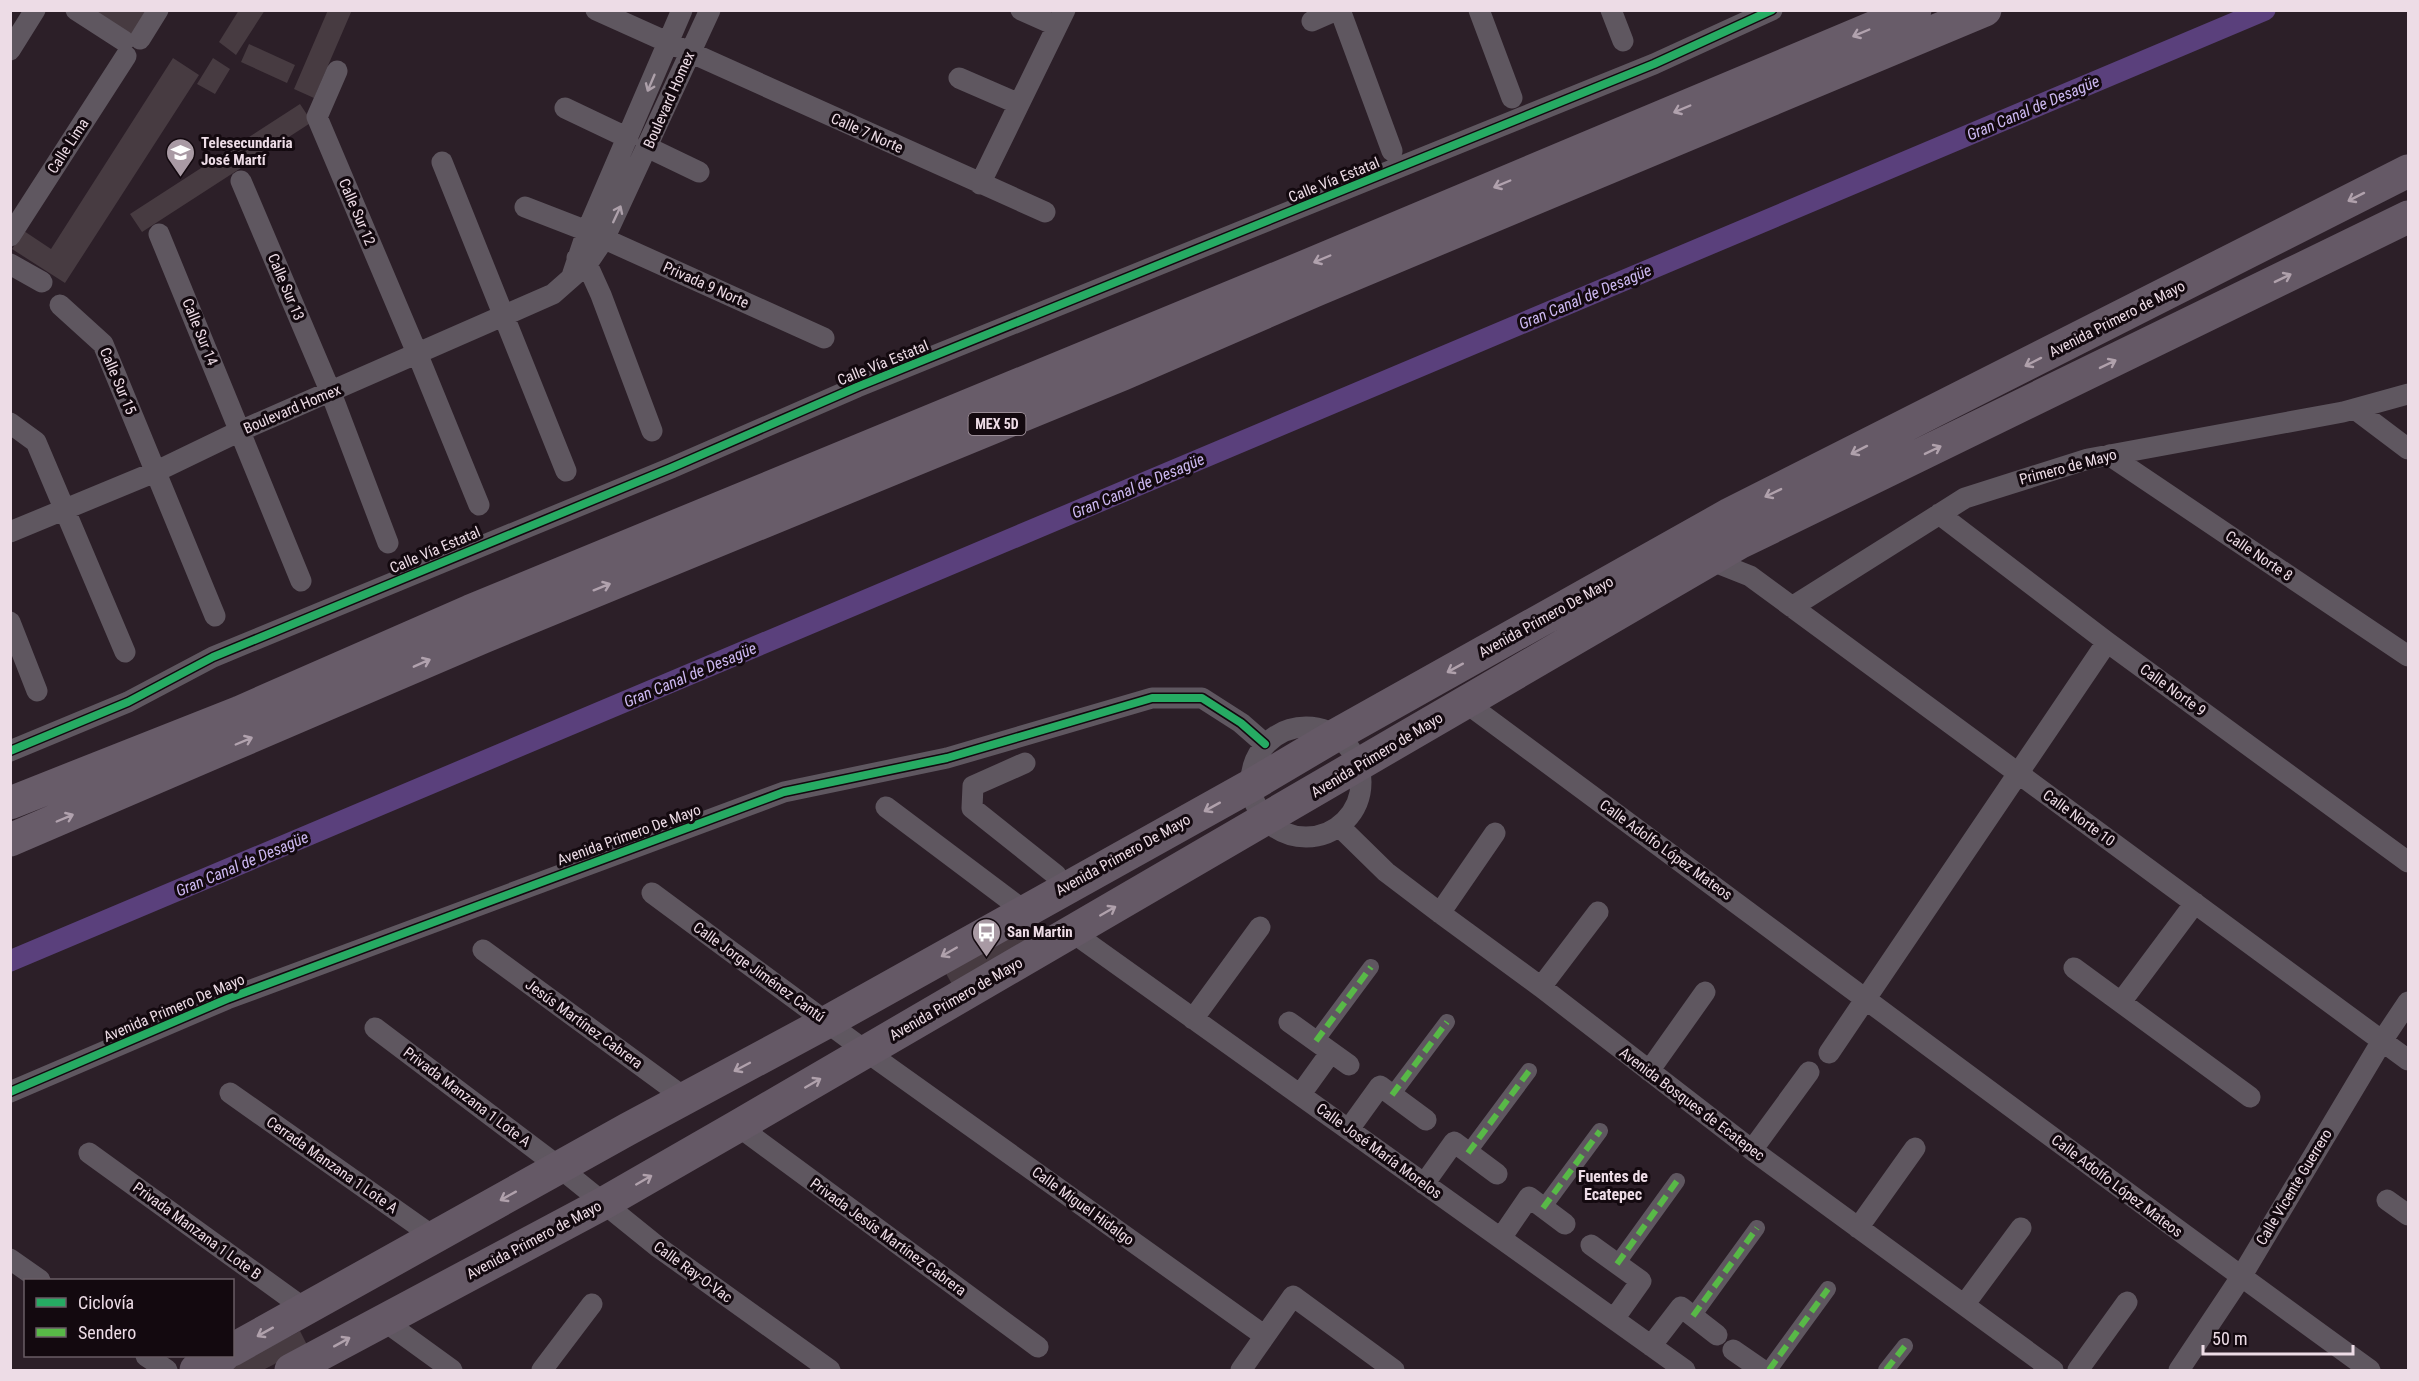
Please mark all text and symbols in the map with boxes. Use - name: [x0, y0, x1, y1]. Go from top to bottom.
- one-way arrow: [1853, 28, 1871, 39]
- street label: Boulevard Homex: [640, 49, 699, 151]
- water label: Gran Canal de Desagüe: [1964, 71, 2102, 145]
- one-way arrow: [645, 74, 656, 92]
- one-way arrow: [1673, 104, 1691, 115]
- street label: Calle 7 Norte: [828, 109, 906, 157]
- street label: Calle Lima: [44, 115, 92, 177]
- place label: Telesecundaria José Martí: [201, 134, 293, 169]
- school or university icon: Telesecundaria José Martí: [164, 136, 196, 178]
- street label: Calle Vía Estatal: [1286, 154, 1382, 206]
- street label: Calle Sur 12: [335, 176, 379, 248]
- one-way arrow: [1493, 179, 1511, 190]
- one-way arrow: [2348, 192, 2366, 203]
- one-way arrow: [612, 205, 624, 223]
- street label: Calle Sur 13: [264, 251, 308, 323]
- one-way arrow: [1313, 254, 1332, 265]
- street label: Privada 9 Norte: [660, 258, 752, 312]
- water label: Gran Canal de Desagüe: [1516, 260, 1654, 334]
- one-way arrow: [2274, 272, 2292, 284]
- street label: Avenida Primero de Mayo: [2046, 277, 2188, 361]
- street label: Calle Sur 14: [178, 296, 222, 368]
- street label: Calle Vía Estatal: [835, 337, 931, 389]
- street label: Calle Sur 15: [96, 345, 140, 417]
- one-way arrow: [2025, 356, 2042, 368]
- one-way arrow: [2099, 358, 2116, 370]
- street label: Boulevard Homex: [241, 380, 344, 438]
- road number: MEX 5D: [968, 413, 1026, 435]
- one-way arrow: [1923, 443, 1941, 455]
- one-way arrow: [1850, 445, 1868, 457]
- street label: Primero de Mayo: [2017, 445, 2119, 489]
- water label: Gran Canal de Desagüe: [1069, 449, 1207, 523]
- one-way arrow: [1764, 488, 1782, 500]
- street label: Calle Vía Estatal: [387, 523, 483, 577]
- street label: Calle Norte 8: [2222, 527, 2296, 585]
- street label: Avenida Primero De Mayo: [1475, 572, 1617, 662]
- one-way arrow: [592, 581, 611, 592]
- water label: Gran Canal de Desagüe: [621, 638, 759, 712]
- one-way arrow: [413, 657, 431, 668]
- street label: Calle Norte 9: [2137, 660, 2209, 720]
- one-way arrow: [1447, 662, 1464, 674]
- street label: Avenida Primero de Mayo: [1308, 709, 1446, 801]
- one-way arrow: [234, 735, 252, 746]
- street label: Calle Norte 10: [2040, 786, 2118, 850]
- street label: Calle Adolfo López Mateos: [1596, 796, 1736, 904]
- street label: Avenida Primero De Mayo: [555, 801, 703, 869]
- one-way arrow: [1203, 802, 1221, 813]
- street label: Avenida Primero De Mayo: [1052, 810, 1194, 900]
- one-way arrow: [55, 812, 73, 823]
- water label: Gran Canal de Desagüe: [173, 827, 311, 901]
- one-way arrow: [1099, 904, 1116, 916]
- bus stop icon: San Martin: [970, 916, 1002, 958]
- street label: Calle Jorge Jiménez Cantú: [690, 918, 828, 1026]
- place label: San Martin: [1007, 923, 1073, 941]
- one-way arrow: [941, 947, 959, 958]
- street label: Avenida Primero de Mayo: [886, 954, 1026, 1044]
- street label: Avenida Primero De Mayo: [101, 970, 247, 1046]
- street label: Jesús Martínez Cabrera: [522, 975, 646, 1073]
- street label: Privada Manzana 1 Lote A: [400, 1043, 534, 1151]
- street label: Avenida Bosques de Ecatepec: [1616, 1043, 1768, 1165]
- one-way arrow: [734, 1061, 751, 1073]
- one-way arrow: [803, 1077, 821, 1088]
- street label: Calle José María Morelos: [1313, 1099, 1445, 1203]
- street label: Cerrada Manzana 1 Lote A: [263, 1113, 401, 1217]
- street label: Calle Vicente Guerrero: [2252, 1126, 2336, 1248]
- street label: Calle Adolfo López Mateos: [2048, 1131, 2186, 1241]
- street label: Calle Miguel Hidalgo: [1028, 1163, 1138, 1249]
- district label: Fuentes de Ecatepec: [1578, 1167, 1648, 1204]
- one-way arrow: [634, 1174, 652, 1185]
- street label: Privada Jesús Martínez Cabrera: [807, 1174, 969, 1300]
- street label: Privada Manzana 1 Lote B: [129, 1178, 265, 1284]
- one-way arrow: [500, 1190, 517, 1202]
- street label: Avenida Primero de Mayo: [463, 1197, 605, 1283]
- street label: Calle Ray-O-Vac: [650, 1237, 736, 1307]
- legend: [24, 1279, 234, 1357]
- text: Ciclovía: [78, 1292, 134, 1313]
- scale bar: [2203, 1318, 2353, 1356]
- text: Sendero: [78, 1322, 136, 1343]
- one-way arrow: [257, 1326, 274, 1338]
- text: 50 m: [2212, 1328, 2247, 1349]
- one-way arrow: [333, 1336, 350, 1348]

